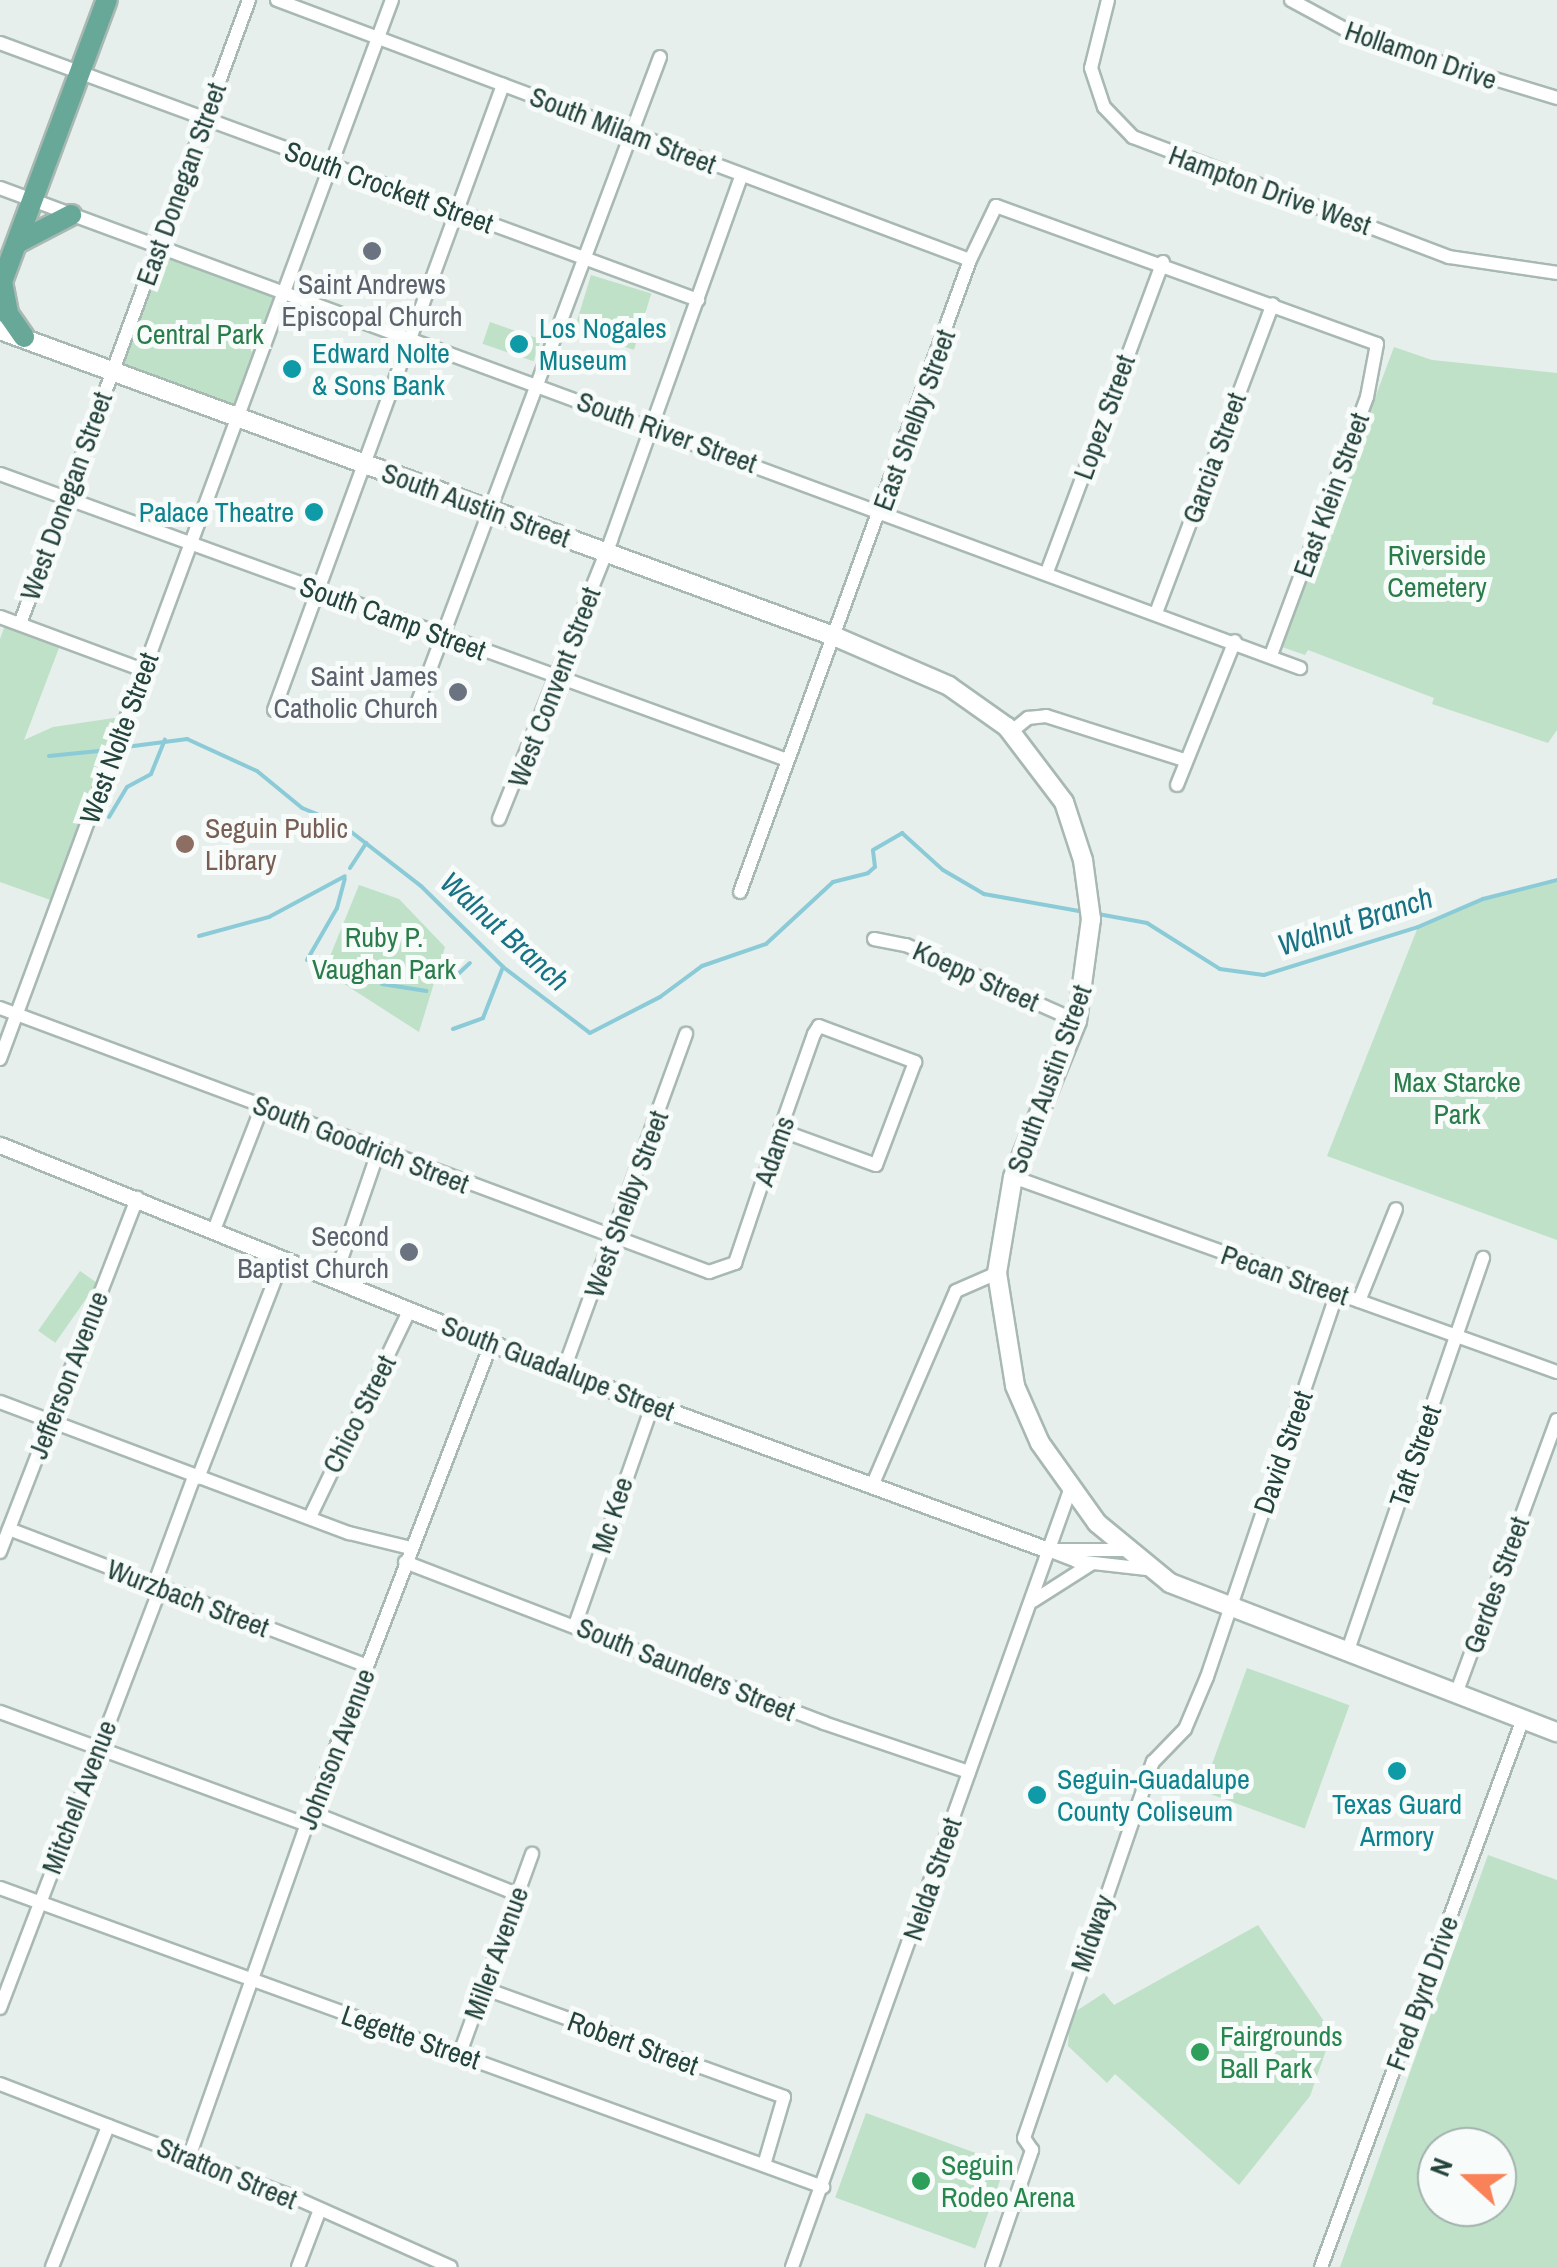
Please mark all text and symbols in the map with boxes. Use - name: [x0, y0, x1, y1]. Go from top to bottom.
- street label: Hollamon Drive: [1341, 13, 1501, 97]
- street label: East Donegan Street: [129, 78, 233, 290]
- street label: South Milam Street: [525, 79, 721, 181]
- street label: South Crockett Street: [280, 134, 498, 240]
- street label: Hampton Drive West: [1164, 138, 1376, 242]
- marker: Saint Andrews Episcopal Church: [361, 240, 383, 262]
- place label: Saint Andrews Episcopal Church: [281, 267, 463, 333]
- place label: Los Nogales Museum: [539, 311, 667, 377]
- park label: Central Park: [136, 317, 264, 351]
- street label: East Shelby Street: [866, 325, 962, 515]
- marker: Los Nogales Museum: [508, 333, 530, 355]
- place label: Edward Nolte & Sons Bank: [312, 336, 450, 402]
- street label: Lopez Street: [1066, 350, 1142, 484]
- marker: Edward Nolte & Sons Bank: [281, 358, 303, 380]
- street label: South River Street: [573, 384, 761, 480]
- street label: West Donegan Street: [13, 387, 119, 605]
- street label: Garcia Street: [1175, 388, 1253, 528]
- street label: East Klein Street: [1286, 408, 1376, 582]
- street label: South Austin Street: [377, 455, 575, 555]
- place label: Palace Theatre: [138, 495, 294, 529]
- marker: Palace Theatre: [303, 501, 325, 523]
- park label: Riverside Cemetery: [1387, 538, 1487, 604]
- street label: South Camp Street: [296, 569, 490, 667]
- street label: West Convent Street: [500, 582, 608, 792]
- street label: West Nolte Street: [73, 648, 165, 828]
- place label: Saint James Catholic Church: [273, 659, 438, 725]
- marker: Saint James Catholic Church: [447, 681, 469, 703]
- place label: Seguin Public Library: [205, 811, 348, 877]
- marker: Seguin Public Library: [174, 833, 196, 855]
- water label: Walnut Branch: [433, 864, 577, 998]
- water label: Walnut Branch: [1273, 879, 1437, 963]
- park label: Ruby P. Vaughan Park: [312, 920, 456, 986]
- street label: Koepp Street: [908, 933, 1044, 1019]
- street label: South Austin Street: [999, 980, 1099, 1178]
- park label: Max Starcke Park: [1393, 1065, 1521, 1131]
- street label: South Goodrich Street: [248, 1087, 474, 1201]
- street label: West Shelby Street: [577, 1106, 675, 1302]
- street label: Adams: [746, 1112, 802, 1190]
- place label: Second Baptist Church: [237, 1219, 389, 1285]
- street label: Pecan Street: [1217, 1238, 1353, 1312]
- marker: Second Baptist Church: [398, 1241, 420, 1263]
- street label: Jefferson Avenue: [20, 1286, 116, 1464]
- street label: South Guadalupe Street: [437, 1308, 679, 1428]
- street label: Chico Street: [315, 1350, 403, 1478]
- street label: David Street: [1246, 1386, 1320, 1518]
- street label: Taft Street: [1382, 1401, 1448, 1511]
- street label: Mc Kee: [584, 1473, 640, 1557]
- street label: Gerdes Street: [1456, 1512, 1536, 1658]
- street label: Wurzbach Street: [102, 1552, 274, 1644]
- street label: South Saunders Street: [572, 1610, 800, 1728]
- street label: Johnson Avenue: [290, 1663, 382, 1835]
- street label: Mitchell Avenue: [34, 1715, 124, 1879]
- marker: Texas Guard Armory: [1386, 1760, 1408, 1782]
- place label: Seguin-Guadalupe County Coliseum: [1057, 1762, 1250, 1828]
- marker: Seguin-Guadalupe County Coliseum: [1026, 1784, 1048, 1806]
- place label: Texas Guard Armory: [1332, 1787, 1462, 1853]
- street label: Nelda Street: [895, 1813, 969, 1945]
- street label: Miller Avenue: [456, 1881, 536, 2025]
- street label: Midway: [1063, 1890, 1121, 1976]
- street label: Fred Byrd Drive: [1379, 1911, 1465, 2075]
- street label: Legette Street: [337, 1998, 485, 2076]
- street label: Robert Street: [563, 2004, 703, 2082]
- place label: Fairgrounds Ball Park: [1220, 2019, 1343, 2085]
- marker: Fairgrounds Ball Park: [1189, 2041, 1211, 2063]
- north arrow: [1417, 2127, 1517, 2227]
- street label: Stratton Street: [152, 2130, 302, 2216]
- place label: Seguin Rodeo Arena: [941, 2148, 1076, 2214]
- text: N: [1420, 2152, 1462, 2182]
- marker: Seguin Rodeo Arena: [910, 2170, 932, 2192]

